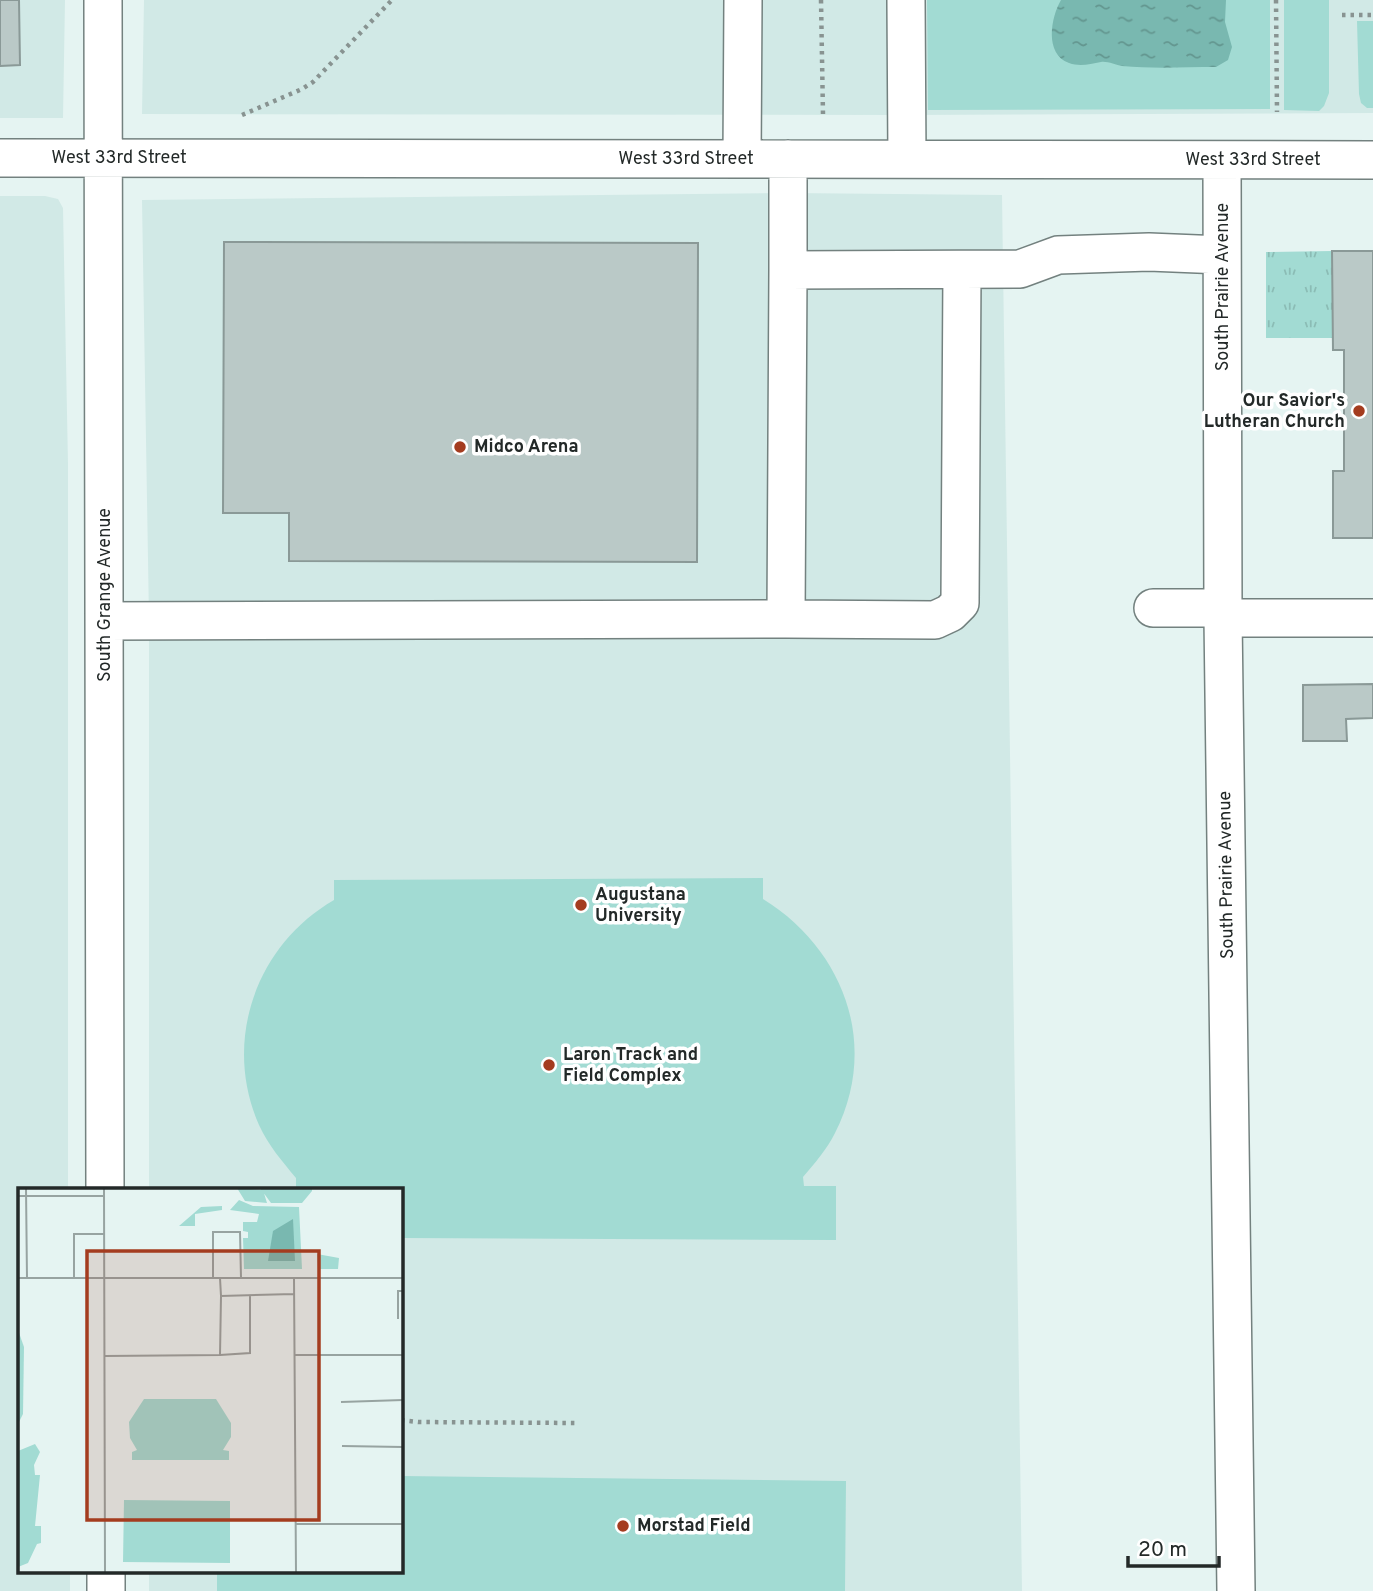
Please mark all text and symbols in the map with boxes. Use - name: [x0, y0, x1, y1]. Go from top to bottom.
- street label: West 33rd Street: [51, 147, 187, 170]
- street label: West 33rd Street: [618, 148, 754, 171]
- street label: West 33rd Street: [1185, 149, 1321, 172]
- street label: South Prairie Avenue: [1212, 203, 1235, 371]
- place label: Our Savior's Lutheran Church: [1204, 390, 1345, 434]
- marker: Our Savior's Lutheran Church: [1351, 403, 1367, 419]
- place label: Midco Arena: [474, 436, 578, 459]
- marker: Midco Arena: [452, 439, 468, 455]
- street label: South Grange Avenue: [94, 508, 117, 682]
- street label: South Prairie Avenue: [1214, 791, 1240, 959]
- place label: Augustana University: [595, 884, 686, 928]
- marker: Augustana University: [573, 897, 589, 913]
- place label: Laron Track and Field Complex: [563, 1044, 698, 1088]
- marker: Laron Track and Field Complex: [541, 1057, 557, 1073]
- inset map: [18, 1188, 402, 1574]
- place label: Morstad Field: [637, 1515, 751, 1538]
- marker: Morstad Field: [615, 1518, 631, 1534]
- scale bar: [1128, 1524, 1219, 1568]
- text: 20 m: [1138, 1537, 1187, 1564]

